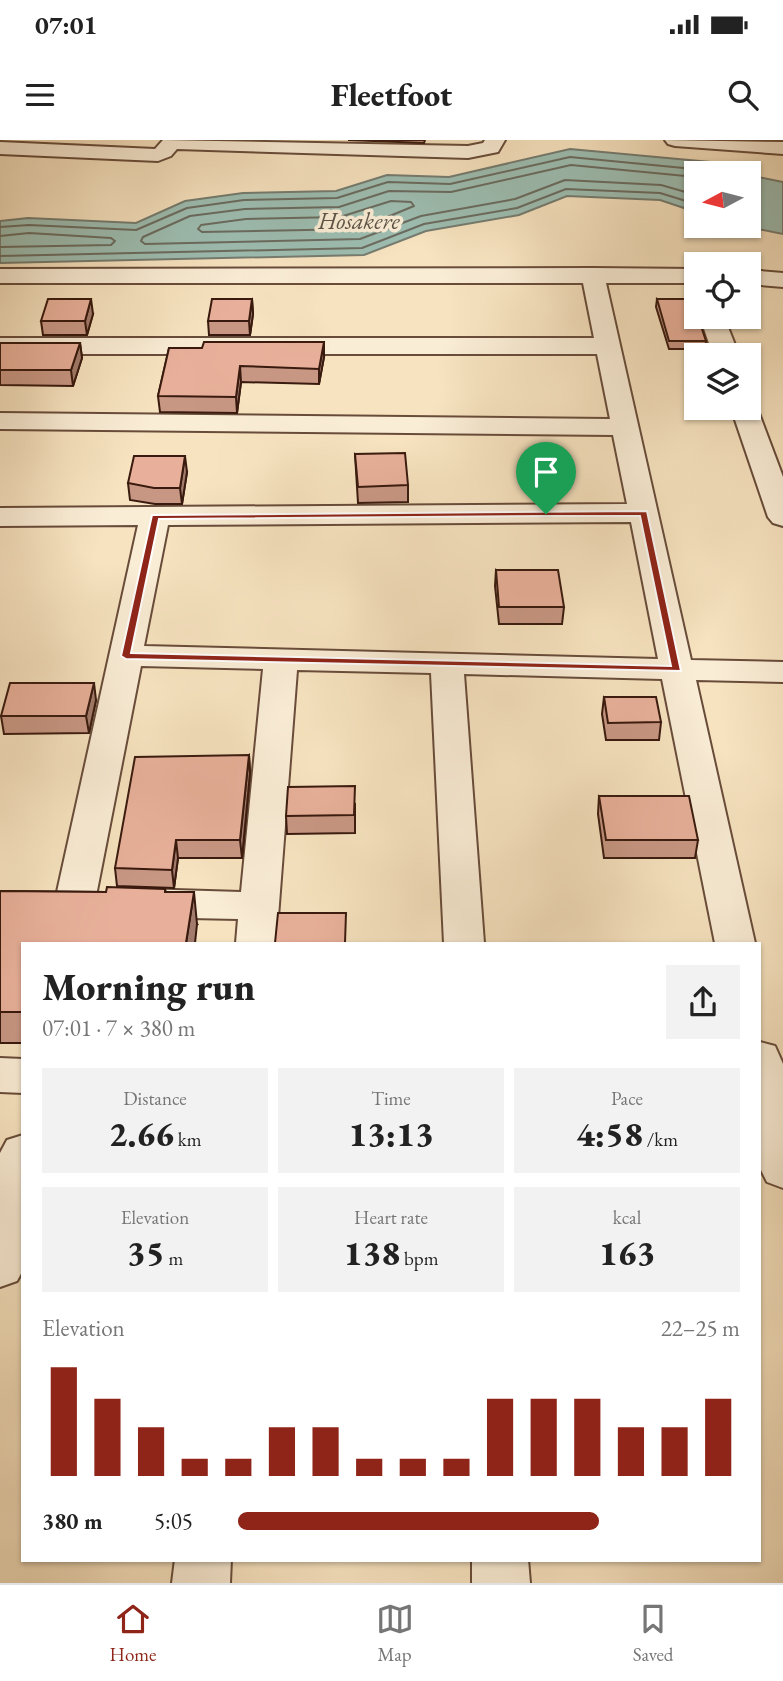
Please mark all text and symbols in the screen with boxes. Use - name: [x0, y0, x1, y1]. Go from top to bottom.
- text: 07:01: [35, 8, 97, 42]
- text: Fleetfoot: [331, 74, 452, 116]
- icon: menu: [21, 76, 59, 114]
- icon: search: [724, 76, 762, 114]
- north arrow: [684, 161, 761, 238]
- map controls: [684, 161, 761, 420]
- water label: Hosakere: [317, 205, 401, 236]
- button: locate: [684, 252, 761, 329]
- button: layers: [684, 343, 761, 420]
- pin: [516, 442, 576, 514]
- icon: arrive: [527, 453, 565, 491]
- text: Morning run: [42, 962, 255, 1011]
- button: share: [666, 965, 740, 1039]
- text: 07:01 · 7 × 380 m: [42, 1013, 195, 1043]
- text: Distance: [123, 1086, 187, 1111]
- text: Time: [371, 1086, 411, 1111]
- text: Pace: [611, 1086, 643, 1111]
- text: 2.66: [109, 1111, 174, 1156]
- text: 13:13: [348, 1111, 434, 1156]
- text: 4:58: [576, 1111, 643, 1156]
- text: km: [174, 1127, 202, 1152]
- text: /km: [643, 1127, 678, 1152]
- text: Elevation: [121, 1205, 189, 1230]
- text: Heart rate: [354, 1205, 428, 1230]
- text: kcal: [613, 1205, 641, 1230]
- text: 35: [127, 1230, 165, 1275]
- text: 138: [344, 1230, 400, 1275]
- text: 163: [599, 1230, 655, 1275]
- text: m: [165, 1246, 183, 1271]
- text: bpm: [400, 1246, 438, 1271]
- text: Elevation: [42, 1313, 125, 1343]
- text: 22–25 m: [661, 1313, 740, 1343]
- text: 380 m: [42, 1506, 103, 1536]
- text: 5:05: [154, 1506, 193, 1536]
- tab: Home: [110, 1600, 157, 1667]
- tab: Map: [376, 1600, 414, 1667]
- tab: Saved: [633, 1600, 673, 1667]

